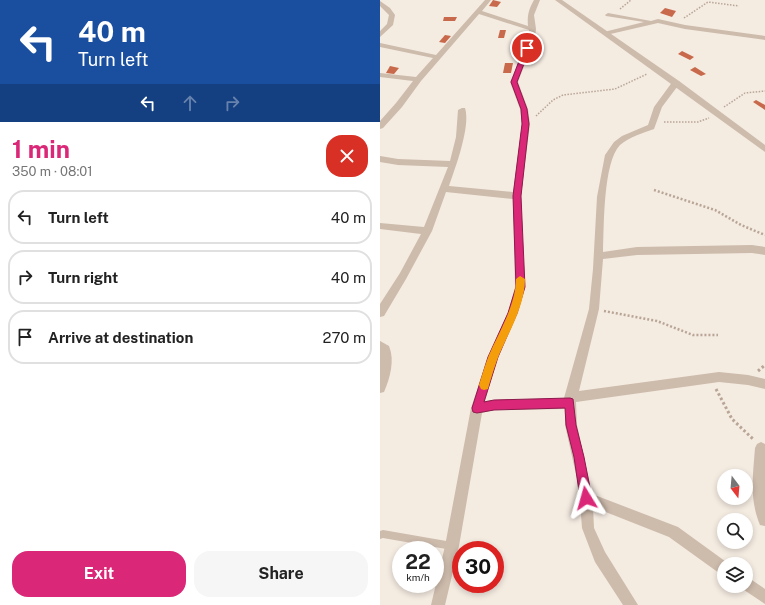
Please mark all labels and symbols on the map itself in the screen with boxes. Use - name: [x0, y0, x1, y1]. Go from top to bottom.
- pin: [510, 31, 544, 65]
- north arrow: [717, 469, 753, 505]
- position arrow: [565, 477, 607, 519]
- speed limit sign: 30: [452, 541, 504, 593]

